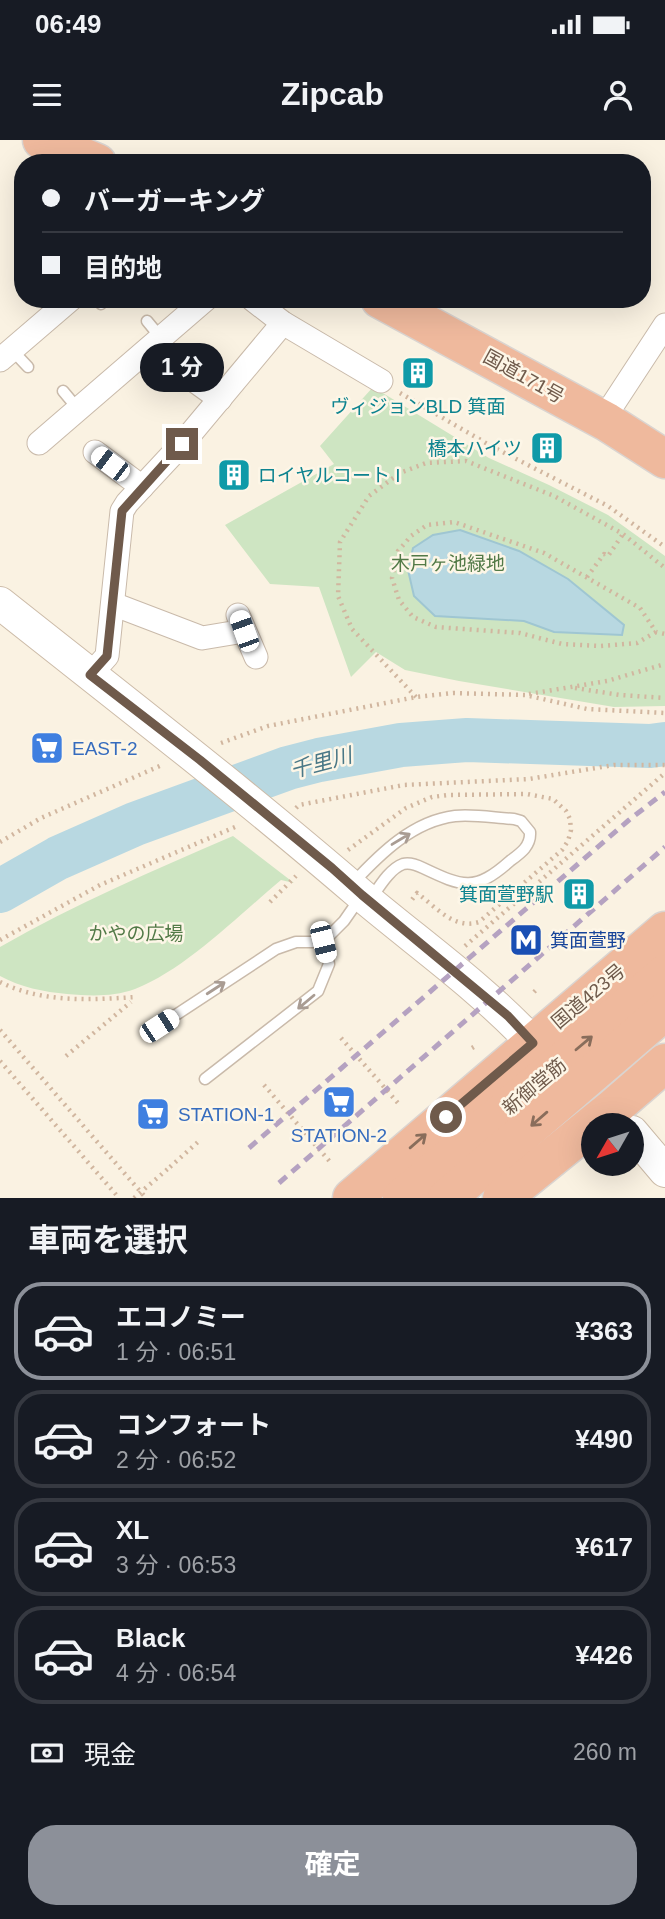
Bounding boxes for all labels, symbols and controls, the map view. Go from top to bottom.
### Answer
text: 06:49 [35,9,102,39]
icon: menu [28,76,66,114]
text: Zipcab [281,76,384,112]
icon: person [599,76,637,114]
text: バーガーキング [84,186,265,216]
text: 目的地 [84,253,162,283]
callout: 1 分 [140,342,224,392]
street label: 国道171号 [480,346,568,407]
text: 1 分 [161,354,203,380]
building icon: ヴィジョンBLD 箕面 [399,354,437,392]
place label: ヴィジョンBLD 箕面 [330,396,506,417]
route end [166,428,198,460]
building icon: 橋本ハイツ [528,429,566,467]
place label: 橋本ハイツ [427,438,522,459]
car [87,443,134,485]
building icon: ロイヤルコート I [215,456,253,494]
place label: ロイヤルコート I [258,465,401,486]
park label: 木戸ヶ池緑地 [391,553,505,574]
car [227,608,262,654]
supermarket icon: EAST-2 [28,729,66,767]
place label: EAST-2 [72,738,137,759]
water label: 千里川 [287,743,356,782]
one-way arrow [390,832,410,846]
building icon: 箕面萱野駅 [560,875,598,913]
place label: 箕面萱野駅 [459,884,554,905]
car [308,919,339,965]
metro station icon: 箕面萱野 [507,921,545,959]
park label: かやの広場 [88,923,184,944]
place label: 箕面萱野 [550,930,626,951]
street label: 国道423号 [548,960,629,1033]
one-way arrow [206,981,225,996]
one-way arrow [297,994,315,1009]
car [136,1006,183,1046]
one-way arrow [575,1035,593,1050]
street label: 新御堂筋 [498,1054,570,1119]
supermarket icon: STATION-2 [320,1083,358,1121]
supermarket icon: STATION-1 [134,1095,172,1133]
route start [430,1101,462,1133]
place label: STATION-1 [178,1104,274,1125]
one-way arrow [530,1111,548,1127]
north arrow [581,1113,644,1176]
map controls [581,1113,644,1176]
place label: STATION-2 [291,1125,387,1146]
one-way arrow [408,1133,426,1149]
text: 車両を選択 [28,1222,188,1258]
icon: car [32,1300,95,1363]
text: エコノミー [116,1302,246,1332]
text: ¥363 [575,1316,633,1346]
text: 1 分 · 06:51 [116,1339,236,1365]
icon: car [32,1408,95,1471]
text: コンフォート [116,1410,271,1440]
text: ¥490 [575,1424,633,1454]
text: 2 分 · 06:52 [116,1447,236,1473]
text: XL [116,1515,149,1545]
icon: car [32,1516,95,1579]
text: ¥617 [575,1532,633,1562]
text: 3 分 · 06:53 [116,1552,236,1578]
text: Black [116,1623,185,1653]
icon: car [32,1624,95,1687]
text: ¥426 [575,1640,633,1670]
text: 4 分 · 06:54 [116,1660,236,1686]
icon: cash [28,1734,66,1772]
text: 260 m [573,1739,637,1765]
text: 現金 [84,1740,136,1770]
button: 確定 [28,1825,637,1905]

